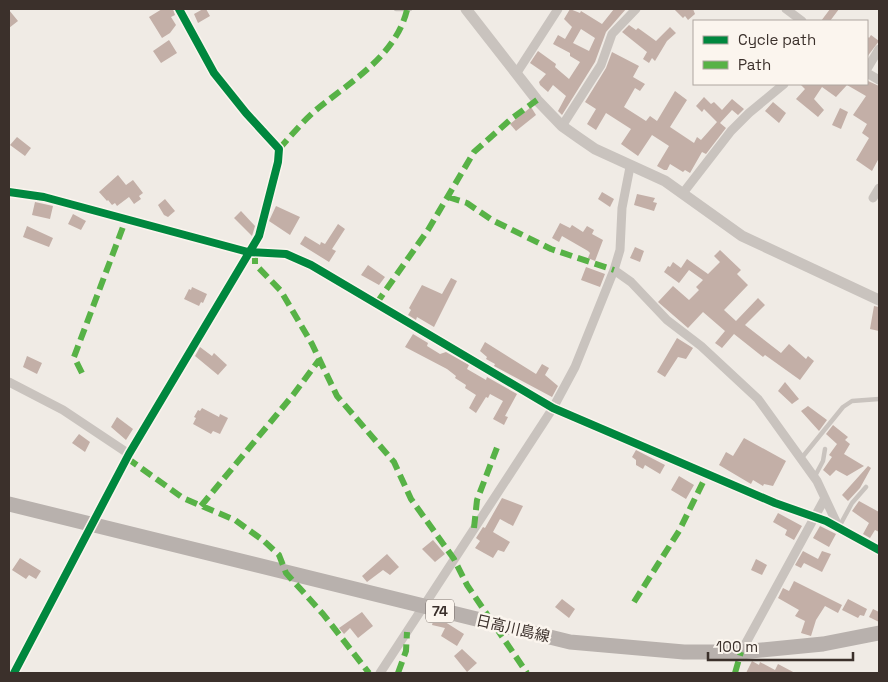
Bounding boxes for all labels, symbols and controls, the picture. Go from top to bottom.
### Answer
legend [693,20,868,85]
text: Cycle path [738,30,816,49]
text: Path [738,55,771,74]
road number: 74 [426,600,454,622]
street label: 日高川島線 [474,610,552,646]
scale bar [708,630,853,662]
text: 100 m [716,637,758,656]

